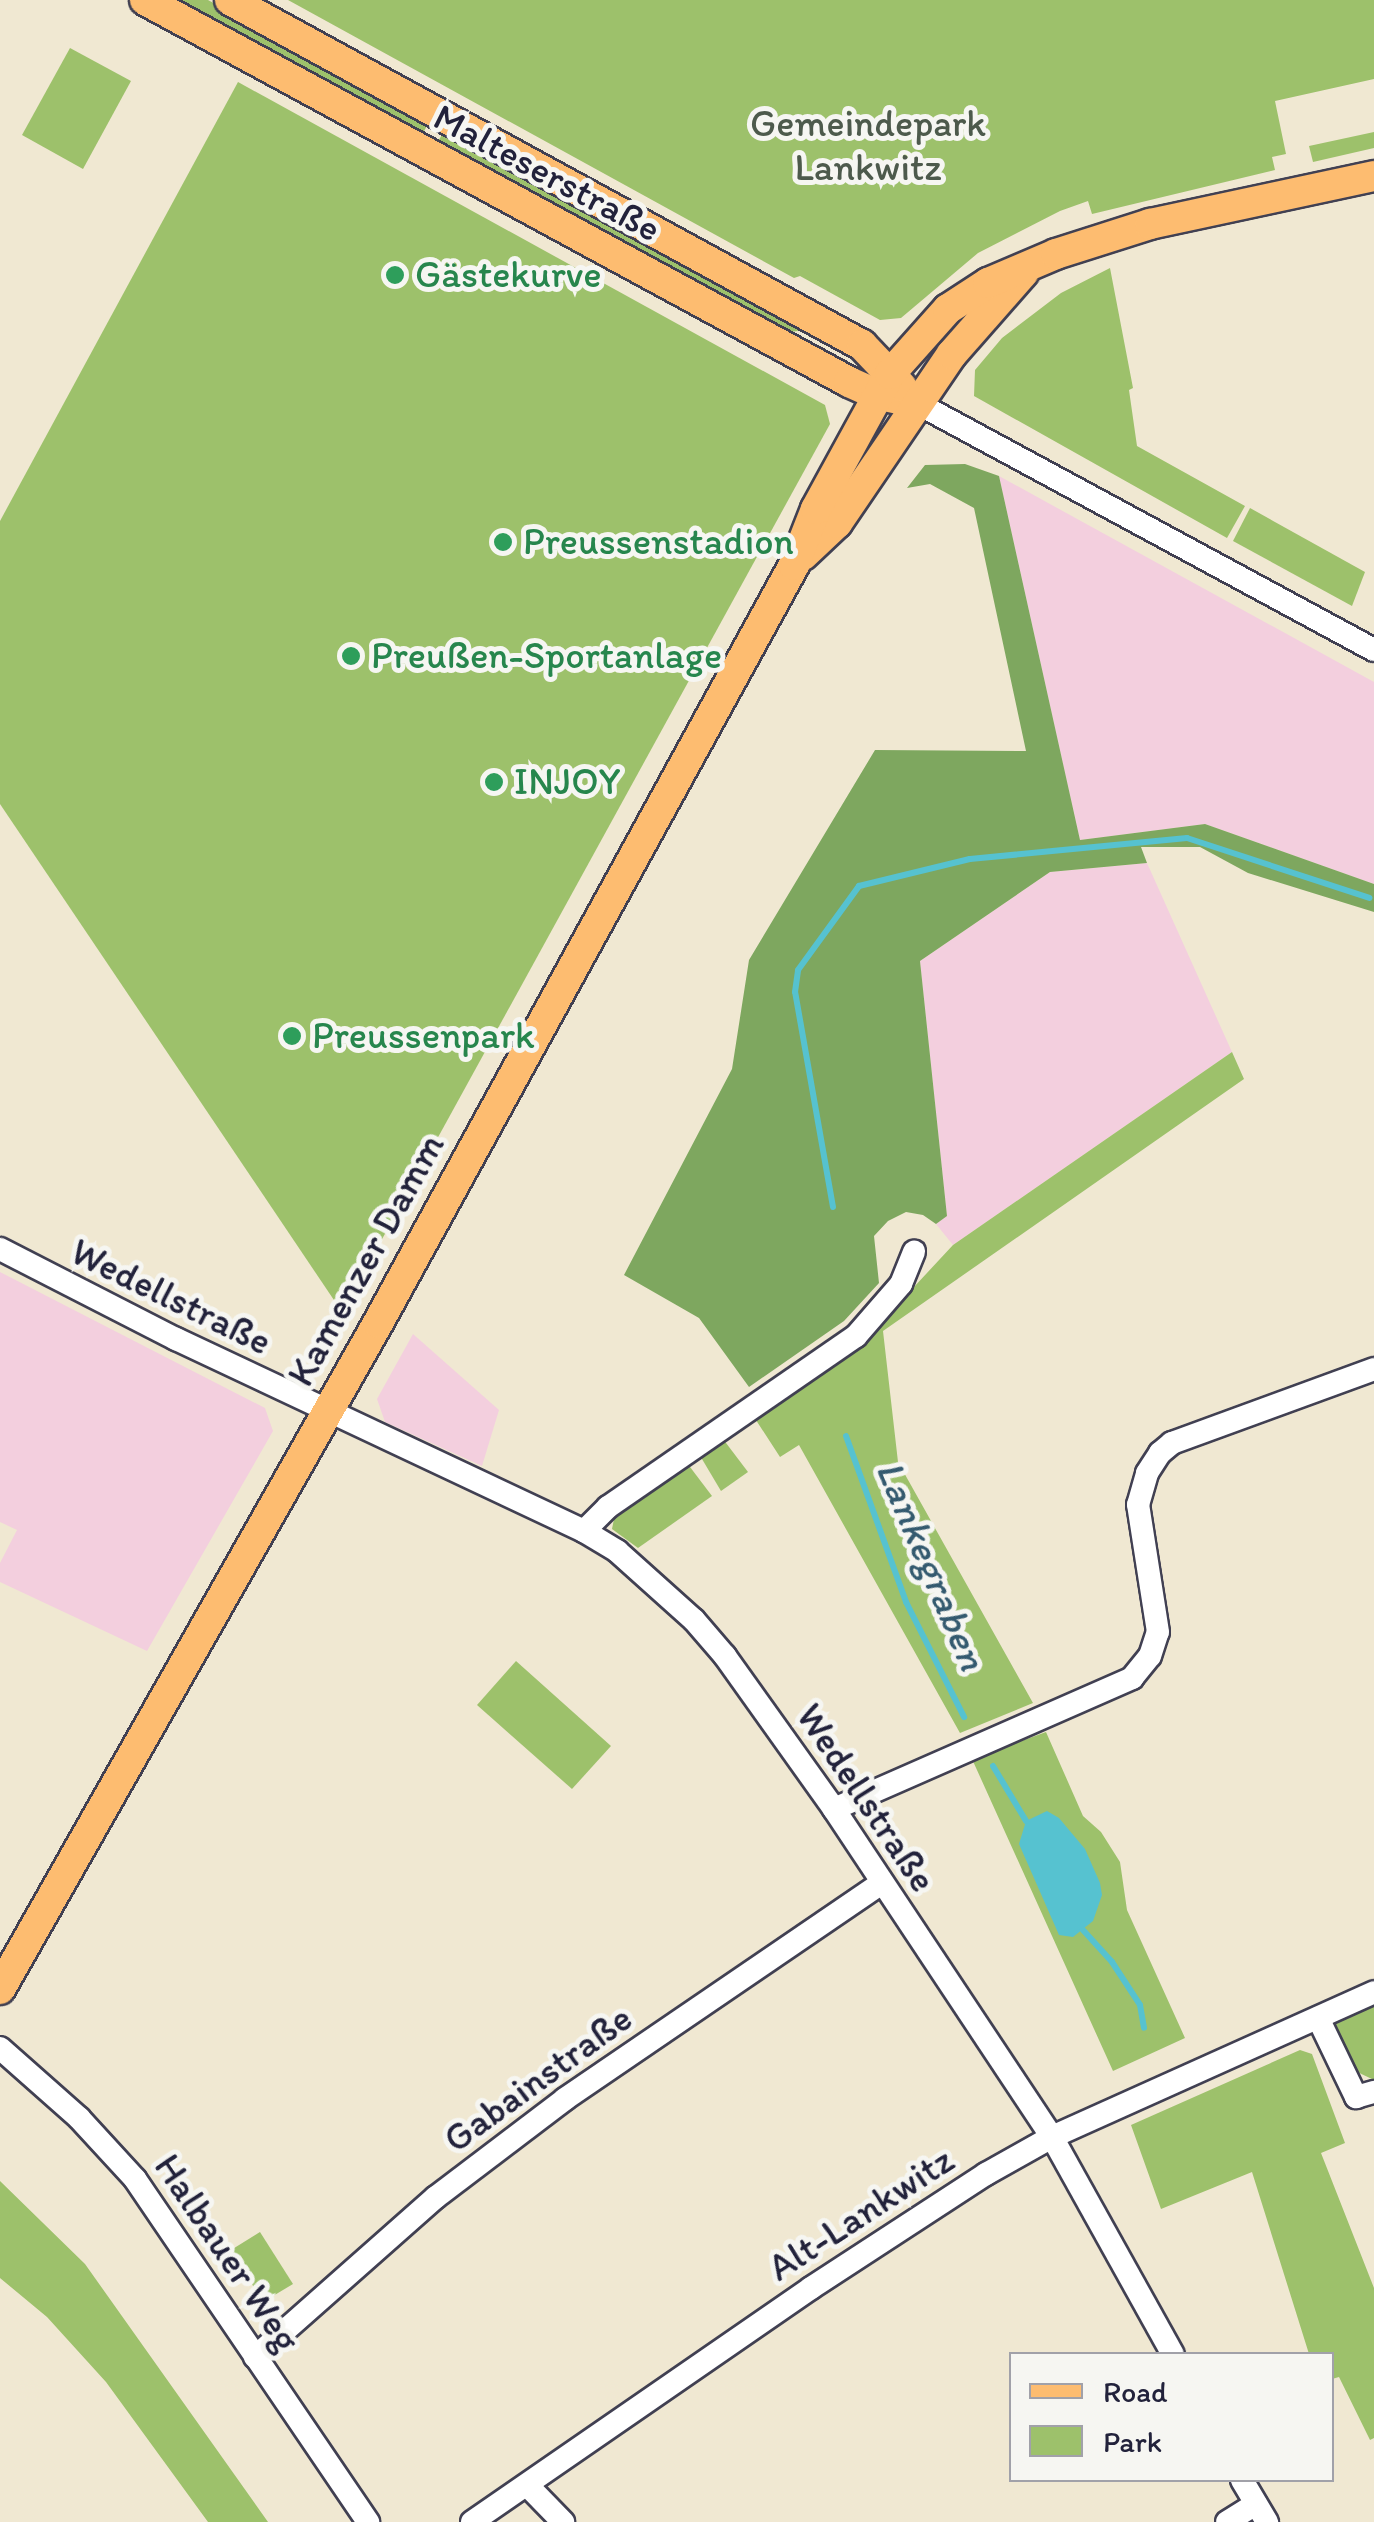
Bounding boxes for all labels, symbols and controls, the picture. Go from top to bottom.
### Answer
street label: Malteserstraße [426,94,668,252]
park label: Gemeindepark Lankwitz [750,101,986,190]
place label: Gästekurve [415,252,602,298]
marker: Gästekurve [384,264,406,286]
place label: Preussenstadion [523,519,794,565]
marker: Preussenstadion [492,531,514,553]
place label: Preußen-Sportanlage [371,633,722,679]
marker: Preußen-Sportanlage [340,645,362,667]
place label: INJOY [514,759,620,805]
marker: INJOY [483,771,505,793]
place label: Preussenpark [312,1013,535,1059]
marker: Preussenpark [281,1025,303,1047]
street label: Kamenzer Damm [278,1126,454,1394]
street label: Wedellstraße [63,1229,279,1365]
water label: Lankegraben [866,1453,998,1677]
street label: Wedellstraße [786,1695,946,1901]
street label: Gabainstraße [435,1996,641,2162]
street label: Alt-Lankwitz [760,2137,962,2291]
street label: Halbauer Weg [145,2146,309,2360]
legend [1009,2352,1334,2482]
text: Road [1103,2373,1168,2410]
text: Park [1103,2423,1162,2460]

